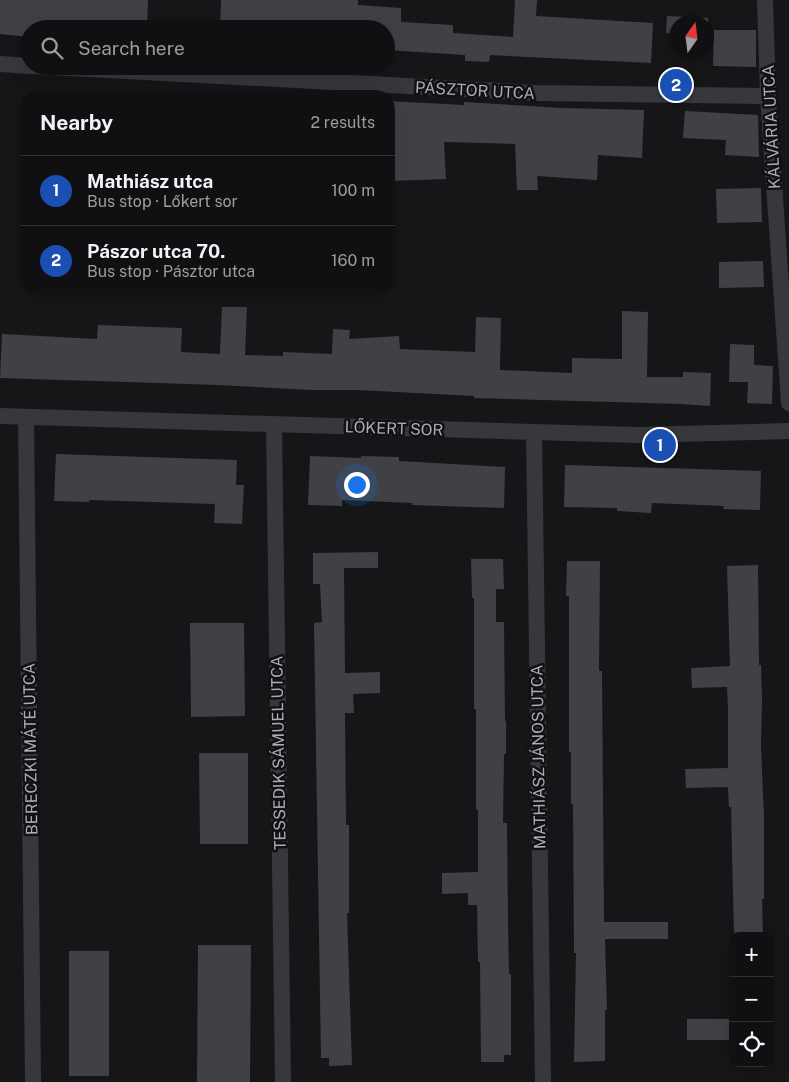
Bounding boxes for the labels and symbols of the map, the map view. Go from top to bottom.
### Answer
north arrow [669,15,714,60]
street label: KÁLVÁRIA UTCA [758,64,784,190]
pin: 2 [660,66,692,104]
street label: PÁSZTOR UTCA [415,77,535,103]
street label: LŐKERT SOR [344,416,444,440]
pin: 1 [644,426,676,464]
your location [344,472,370,498]
street label: TESSEDIK SÁMUEL UTCA [266,656,290,850]
street label: BERECZKI MÁTÉ UTCA [18,663,42,835]
street label: MATHIÁSZ JÁNOS UTCA [526,665,550,849]

